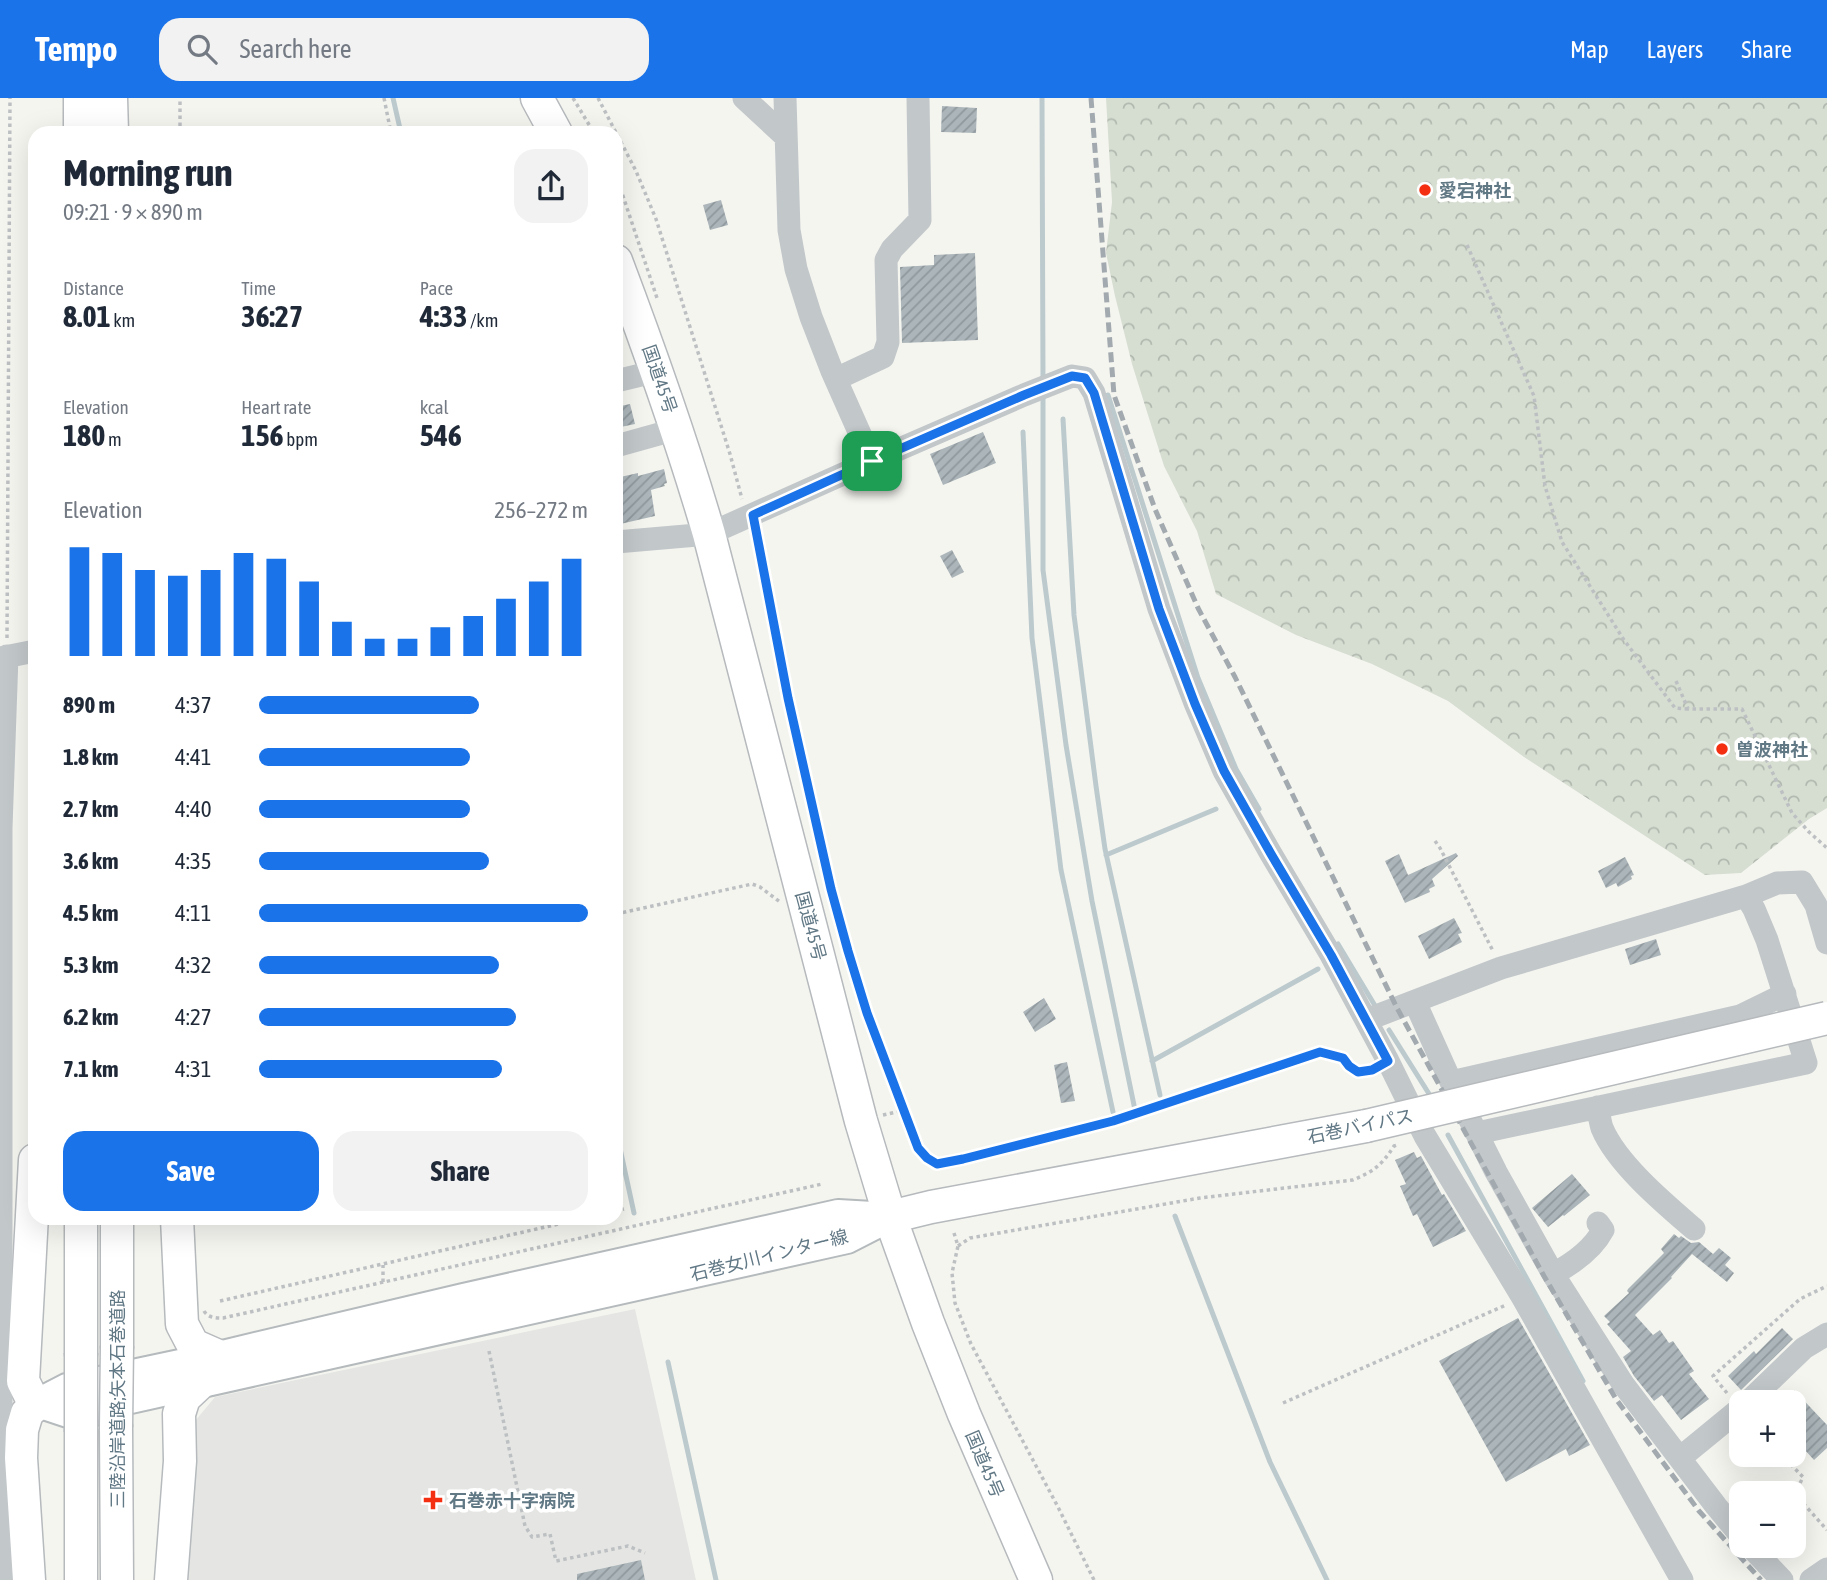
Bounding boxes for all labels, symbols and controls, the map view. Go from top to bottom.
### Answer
search box [159,18,649,81]
text: Tempo [35,30,117,68]
icon: search [183,30,221,68]
text: Search here [239,34,352,64]
text: Map [1570,36,1609,63]
text: Layers [1647,36,1703,63]
text: Share [1741,36,1792,63]
button: share [514,149,588,223]
text: Morning run [63,151,233,194]
place label: 愛宕神社 [1439,180,1511,201]
marker: 愛宕神社 [1417,182,1433,198]
text: 09:21 · 9 × 890 m [63,199,203,225]
text: Distance [63,277,124,299]
text: Time [241,277,276,299]
text: Pace [420,277,453,299]
text: 8.01 [63,299,111,333]
text: 36:27 [241,299,303,333]
text: 4:33 [420,299,467,333]
text: km [111,309,135,331]
text: /km [467,309,498,331]
street label: 国道45号 [639,342,681,416]
text: Elevation [63,396,129,418]
text: Heart rate [241,396,311,418]
text: kcal [420,396,449,418]
text: 180 [63,418,105,452]
text: 156 [241,418,284,452]
text: 546 [420,418,462,452]
text: m [105,428,122,450]
text: bpm [284,428,318,450]
pin [842,431,902,491]
icon: arrive [853,442,891,480]
text: Elevation [63,497,143,523]
text: 256–272 m [494,497,588,523]
text: 890 m [63,692,115,718]
text: 4:37 [175,692,212,718]
place label: 曽波神社 [1736,739,1808,760]
marker: 曽波神社 [1714,741,1730,757]
text: 1.8 km [63,744,119,770]
text: 4:41 [175,744,212,770]
text: 2.7 km [63,796,119,822]
text: 4:40 [175,796,212,822]
text: 3.6 km [63,848,119,874]
text: 4:35 [175,848,212,874]
street label: 国道45号 [792,889,830,963]
text: 4.5 km [63,900,119,926]
text: 4:11 [175,900,212,926]
text: 5.3 km [63,952,119,978]
text: 4:32 [175,952,212,978]
text: 6.2 km [63,1004,119,1030]
text: 4:27 [175,1004,212,1030]
text: 7.1 km [63,1056,119,1082]
text: 4:31 [175,1056,212,1082]
street label: 石巻バイパス [1305,1105,1415,1147]
button: Save [63,1131,319,1211]
button: Share [333,1131,588,1211]
street label: 石巻女川インター線 [688,1225,850,1285]
street label: 三陸沿岸道路;矢本石巻道路 [107,1289,128,1509]
map controls [1729,1390,1806,1558]
button: + [1729,1390,1806,1467]
street label: 国道45号 [961,1427,1009,1501]
button: − [1729,1481,1806,1558]
marker: 石巻赤十字病院 [423,1490,443,1510]
place label: 石巻赤十字病院 [449,1490,575,1511]

